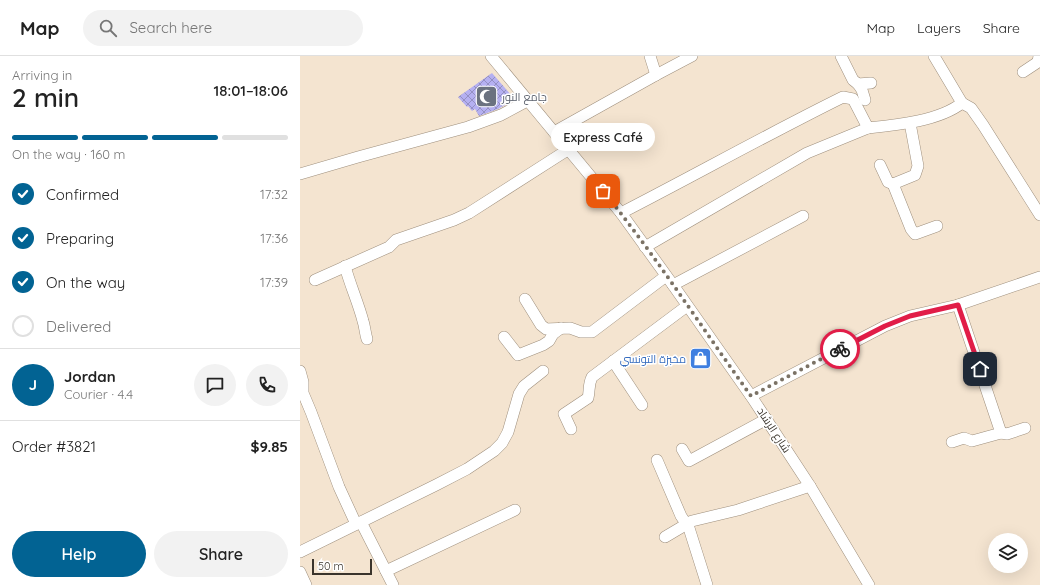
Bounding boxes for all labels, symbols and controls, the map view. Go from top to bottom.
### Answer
search box [83,10,363,46]
text: Map [20,16,59,40]
icon: search [97,17,119,39]
text: Search here [129,18,212,37]
text: Map [866,19,895,37]
text: Layers [917,19,961,37]
text: Share [983,19,1020,37]
text: Arriving in [12,67,72,83]
text: 2 min [12,81,79,114]
text: 18:01–18:06 [214,81,288,100]
mosque icon: جامع النور [474,84,500,110]
place label: جامع النور [501,90,547,105]
callout: Express Café [551,123,655,151]
text: Express Café [563,129,643,145]
text: On the way · 160 m [12,146,125,162]
pin [586,174,620,208]
icon: bag [592,180,614,202]
icon: check [12,183,34,205]
text: Confirmed [46,185,119,204]
text: 17:32 [260,186,288,202]
icon: check [12,227,34,249]
text: Preparing [46,229,114,248]
text: 17:36 [260,230,288,246]
icon: check [12,271,34,293]
text: On the way [46,273,125,292]
text: 17:39 [260,274,288,290]
text: Delivered [46,317,111,336]
courier [820,329,860,369]
icon: bike [829,338,851,360]
shop icon: مخبزة التونسي [688,346,714,372]
place label: مخبزة التونسي [620,352,686,367]
pin [963,352,997,386]
icon: home [969,358,991,380]
button: chat [194,364,236,406]
button: phone [246,364,288,406]
text: Jordan [64,367,116,386]
text: J [29,375,37,394]
text: Courier · 4.4 [64,386,133,402]
street label: شارع الرشاد [753,405,794,456]
text: Order #3821 [12,437,96,456]
text: $9.85 [251,437,288,456]
button: Help [12,531,146,577]
button: Share [154,531,288,577]
map controls [988,533,1028,573]
button: layers [988,533,1028,573]
scale bar [312,557,372,576]
text: 50 m [318,559,344,573]

